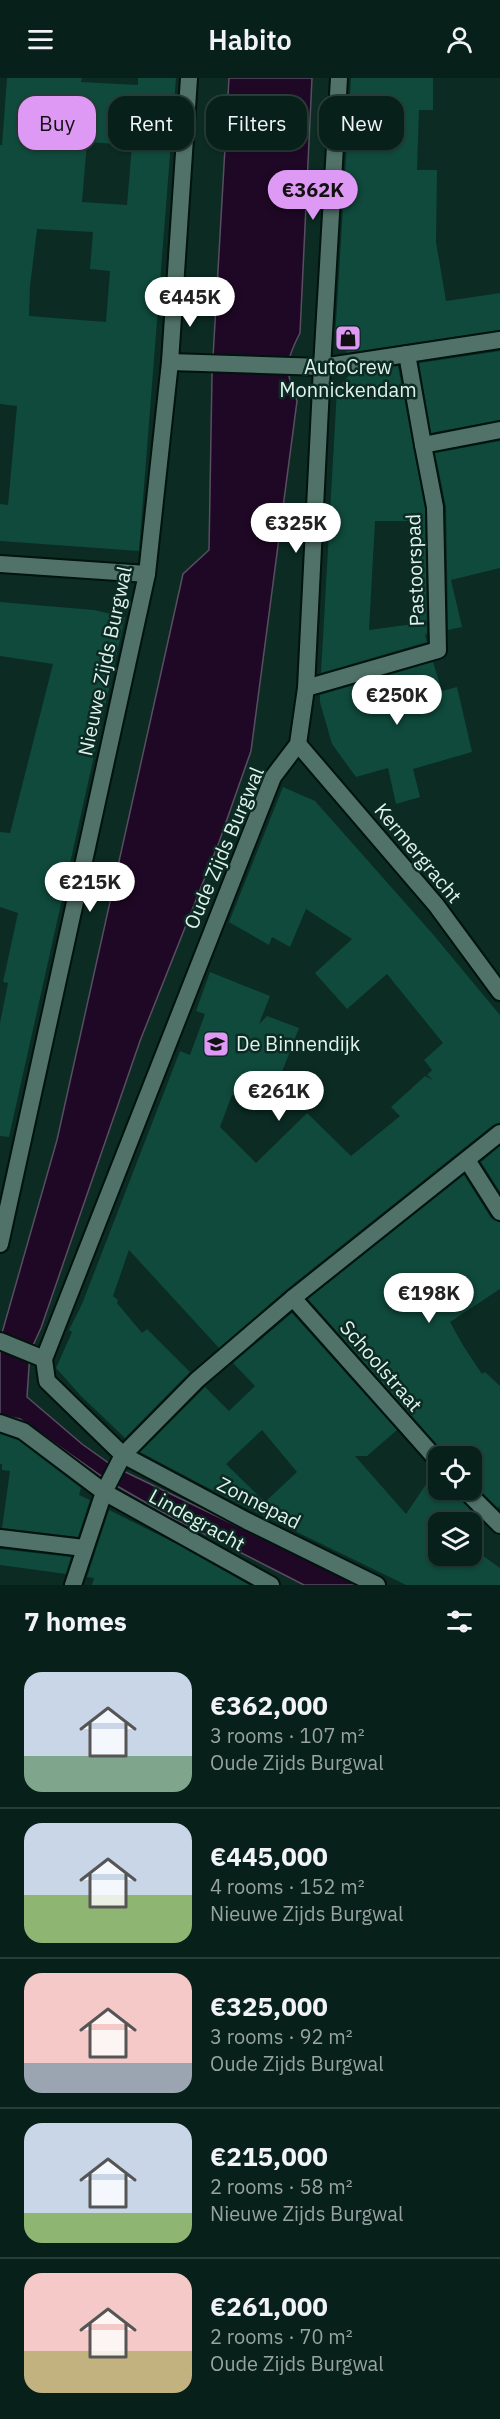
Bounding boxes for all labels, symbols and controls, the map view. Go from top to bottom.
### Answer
text: Habito [208,22,292,57]
icon: menu [24,23,57,56]
icon: person [443,23,476,56]
chip: Buy [18,96,96,150]
chip: Rent [108,96,194,150]
chip: Filters [206,96,307,150]
chip: New [319,96,404,150]
pin: €362K [271,170,355,221]
text: €362K [282,176,344,203]
pin: €445K [148,277,232,328]
text: €445K [159,283,221,310]
shop icon: AutoCrew Monnickendam [333,323,363,353]
place label: AutoCrew Monnickendam [279,353,417,403]
pin: €325K [254,503,338,554]
text: €325K [265,509,327,536]
street label: Pastoorspad [399,513,430,627]
street label: Nieuwe Zijds Burgwal [71,564,138,758]
pin: €250K [355,675,439,726]
text: €250K [366,681,428,708]
street label: Oude Zijds Burgwal [177,763,270,933]
street label: Kermergracht [369,797,468,908]
pin: €215K [48,862,132,913]
text: €215K [59,868,121,895]
school or university icon: De Binnendijk [201,1029,231,1059]
place label: De Binnendijk [236,1030,361,1057]
pin: €261K [237,1071,321,1122]
text: €261K [248,1077,310,1104]
pin: €198K [387,1273,471,1324]
text: €198K [398,1279,460,1306]
street label: Schoolstraat [334,1314,429,1417]
map controls [428,1446,482,1566]
button: locate [428,1446,482,1500]
street label: Zonnepad [213,1470,306,1535]
street label: Lindegracht [144,1482,250,1557]
button: layers [428,1512,482,1566]
text: 7 homes [24,1604,127,1638]
icon: filters [443,1605,476,1638]
text: €362,000 [210,1688,328,1722]
icon: home [72,1696,144,1768]
text: 3 rooms · 107 m² [210,1722,365,1749]
text: Oude Zijds Burgwal [210,1749,384,1776]
text: €445,000 [210,1839,328,1873]
icon: home [72,1847,144,1919]
text: 4 rooms · 152 m² [210,1873,365,1900]
text: Nieuwe Zijds Burgwal [210,1900,403,1927]
text: €325,000 [210,1989,328,2023]
icon: home [72,1997,144,2069]
text: 3 rooms · 92 m² [210,2023,353,2050]
text: Oude Zijds Burgwal [210,2050,384,2077]
text: €215,000 [210,2139,328,2173]
icon: home [72,2147,144,2219]
text: 2 rooms · 58 m² [210,2173,353,2200]
text: Nieuwe Zijds Burgwal [210,2200,403,2227]
text: €261,000 [210,2289,328,2323]
icon: home [72,2297,144,2369]
text: 2 rooms · 70 m² [210,2323,353,2350]
text: Oude Zijds Burgwal [210,2350,384,2377]

